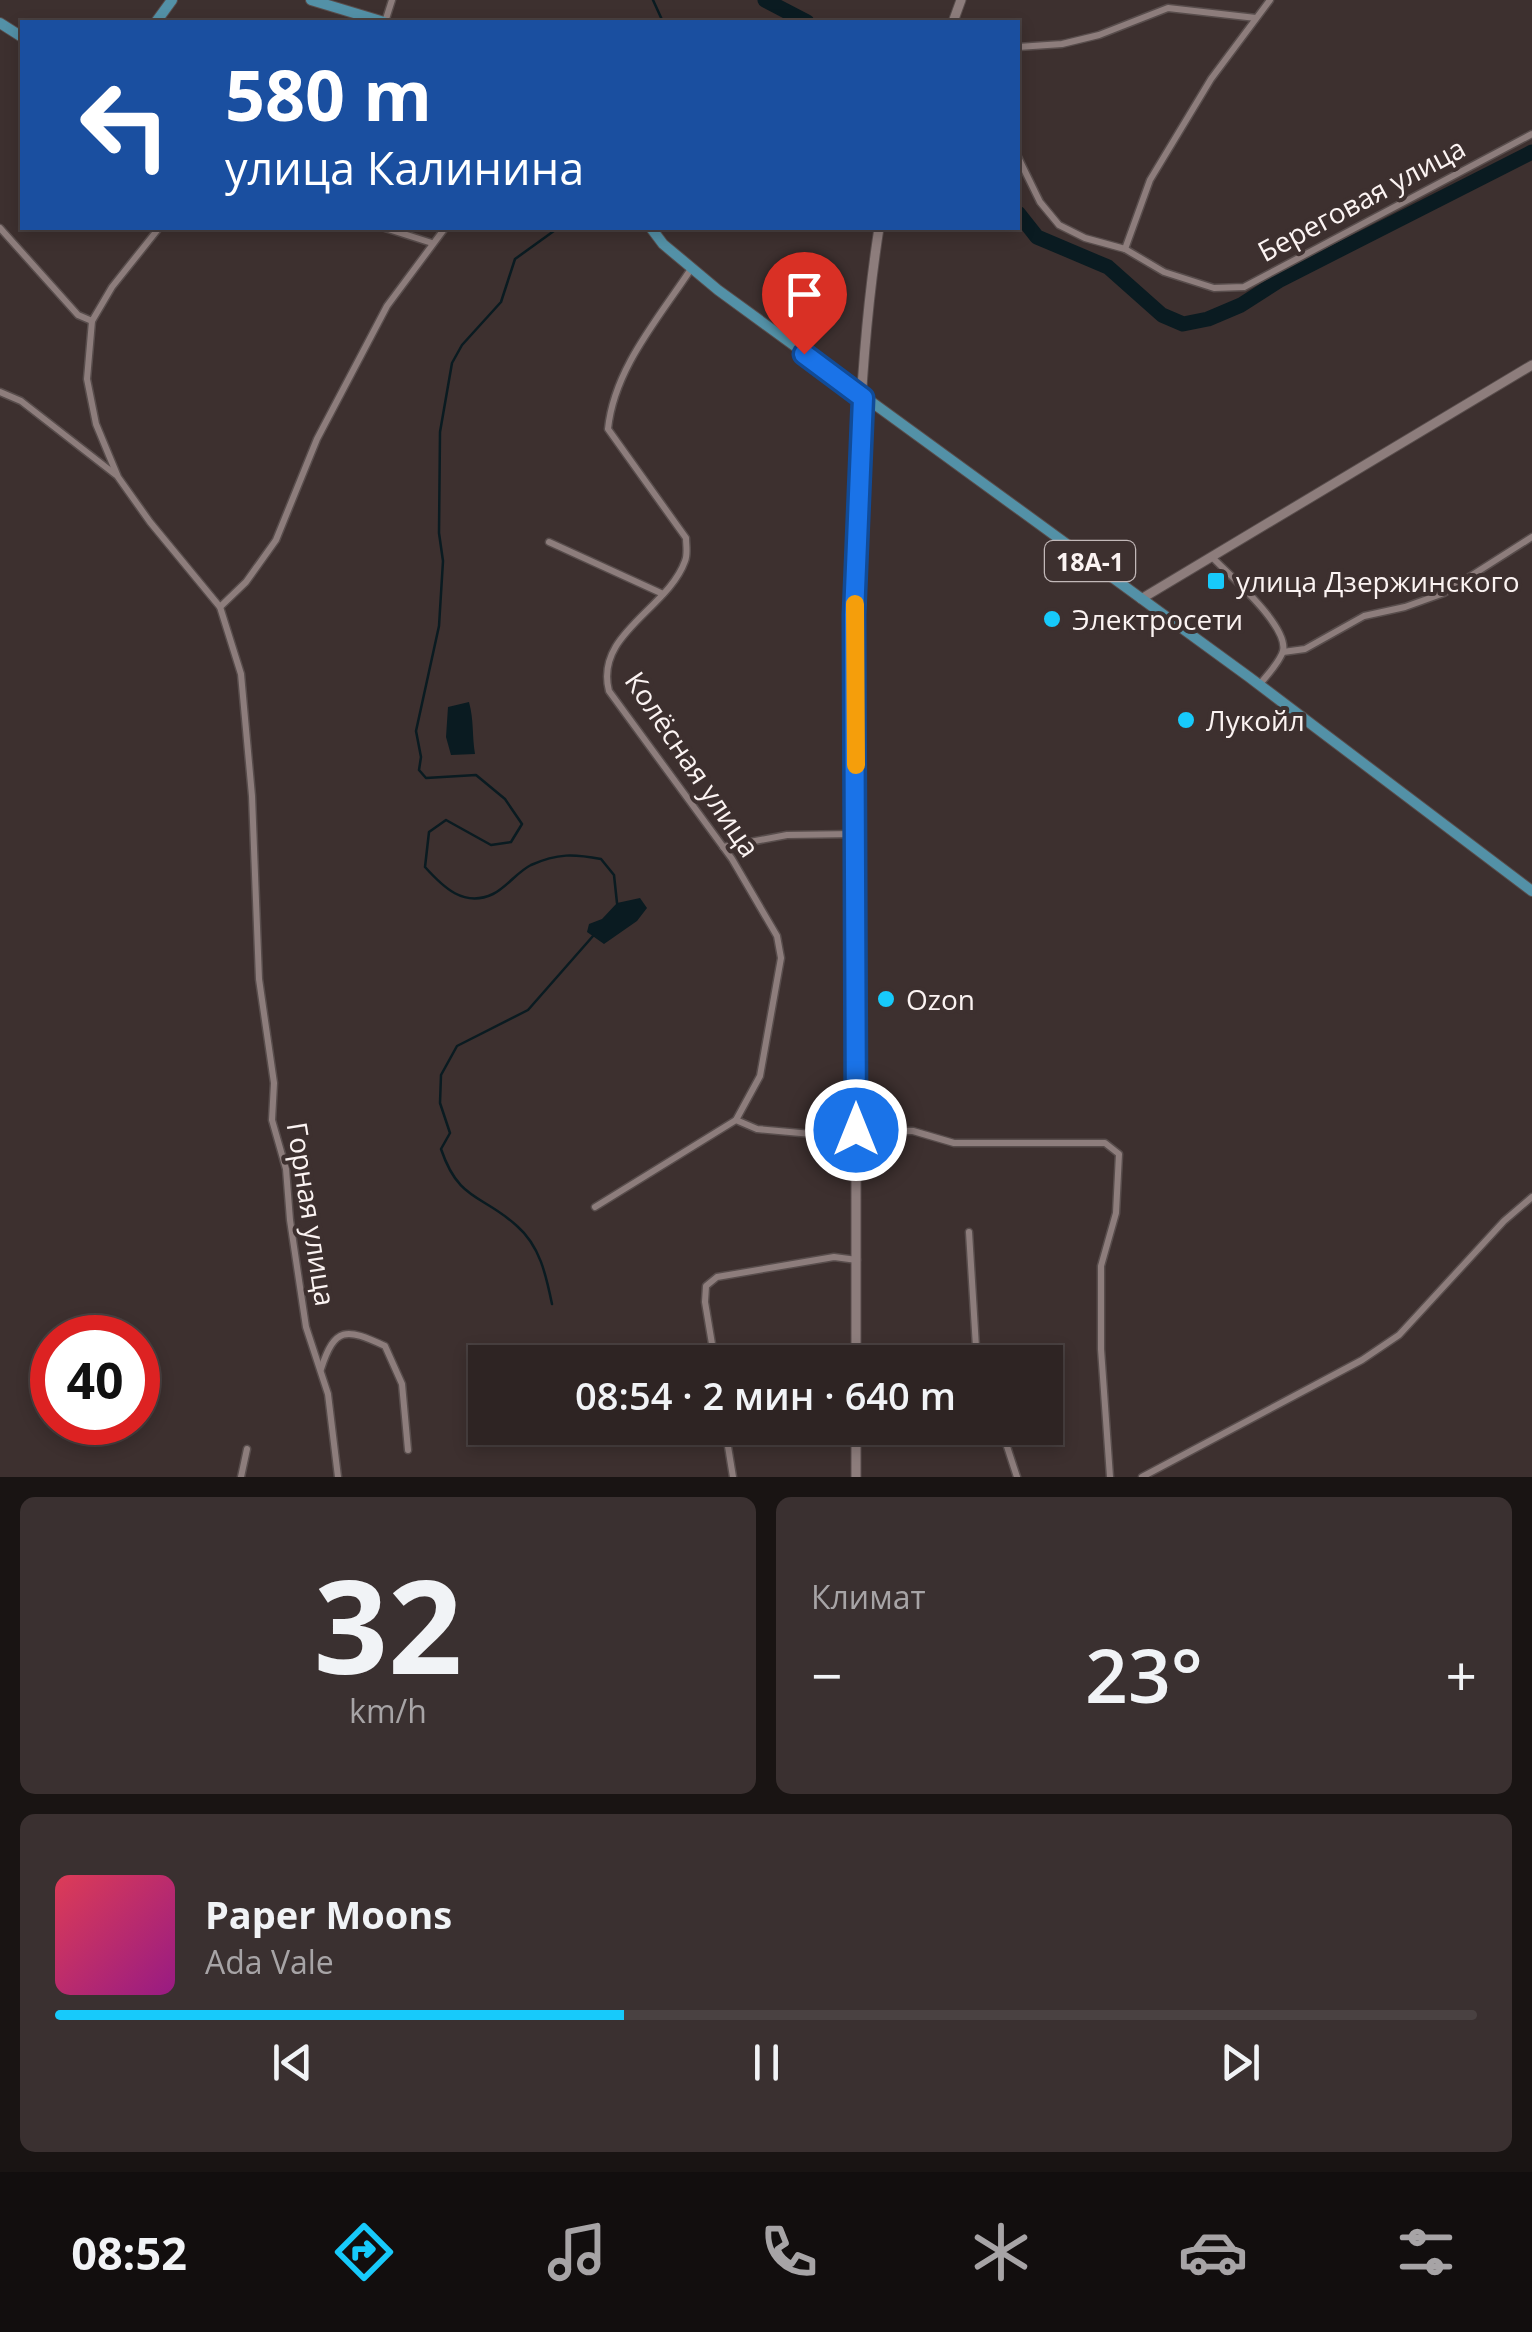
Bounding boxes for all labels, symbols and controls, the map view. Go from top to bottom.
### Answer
text: 580 m [225,46,432,142]
icon: left [60,60,190,190]
street label: Береговая улица [1251,128,1471,270]
text: улица Калинина [225,137,584,198]
pin [762,252,847,355]
icon: arrive [777,267,832,322]
road number: 18А-1 [1045,541,1135,581]
place label: улица Дзержинского [1236,562,1520,600]
marker: улица Дзержинского [1205,570,1227,592]
place label: Электросети [1072,600,1243,638]
marker: Электросети [1041,608,1063,630]
street label: Колёсная улица [617,664,769,864]
place label: Лукойл [1206,701,1305,739]
marker: Лукойл [1175,709,1197,731]
place label: Ozon [906,980,975,1018]
marker: Ozon [875,988,897,1010]
position arrow [804,1078,908,1182]
street label: Горная улица [279,1119,345,1309]
speed limit sign: 40 [30,1315,160,1445]
text: 08:54 · 2 мин · 640 m [575,1369,956,1421]
text: 32 [314,1535,462,1712]
text: Климат [811,1575,925,1618]
text: 23° [1085,1623,1203,1725]
text: − [811,1637,842,1712]
text: + [1446,1637,1477,1712]
text: km/h [349,1689,427,1732]
text: Paper Moons [205,1888,452,1940]
text: Ada Vale [205,1940,334,1983]
icon: previous [265,2035,320,2090]
icon: pause [739,2035,794,2090]
icon: next [1213,2035,1268,2090]
icon: directions [329,2217,399,2287]
icon: music [542,2217,612,2287]
icon: phone [754,2217,824,2287]
icon: climate [966,2217,1036,2287]
icon: car [1178,2217,1248,2287]
icon: filters [1391,2217,1461,2287]
text: 08:52 [71,2222,187,2283]

